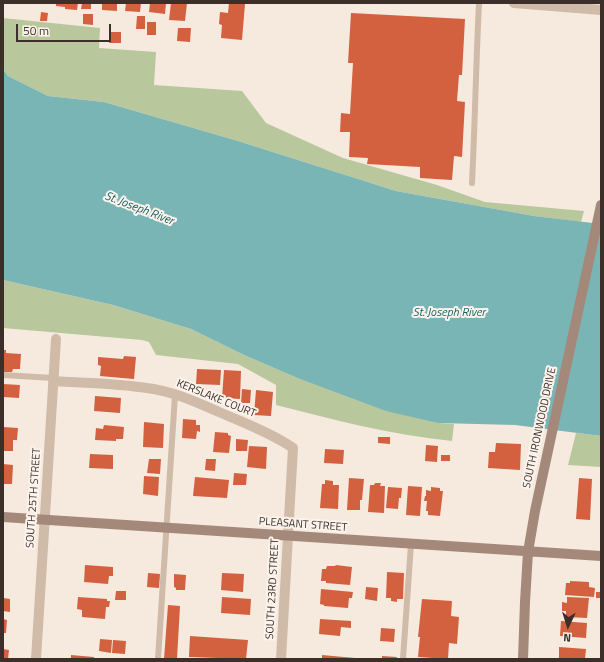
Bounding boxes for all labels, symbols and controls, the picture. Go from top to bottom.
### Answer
scale bar [18,16,113,42]
text: 50 m [23,21,49,40]
water label: St. Joseph River [103,189,175,229]
water label: St. Joseph River [413,306,485,320]
street label: SOUTH IRONWOOD DRIVE [521,366,559,490]
street label: KERSLAKE COURT [174,377,258,421]
street label: SOUTH 25TH STREET [24,447,44,549]
street label: PLEASANT STREET [258,515,348,535]
street label: SOUTH 23RD STREET [264,538,282,640]
north arrow [548,606,588,646]
text: N [563,630,572,646]

